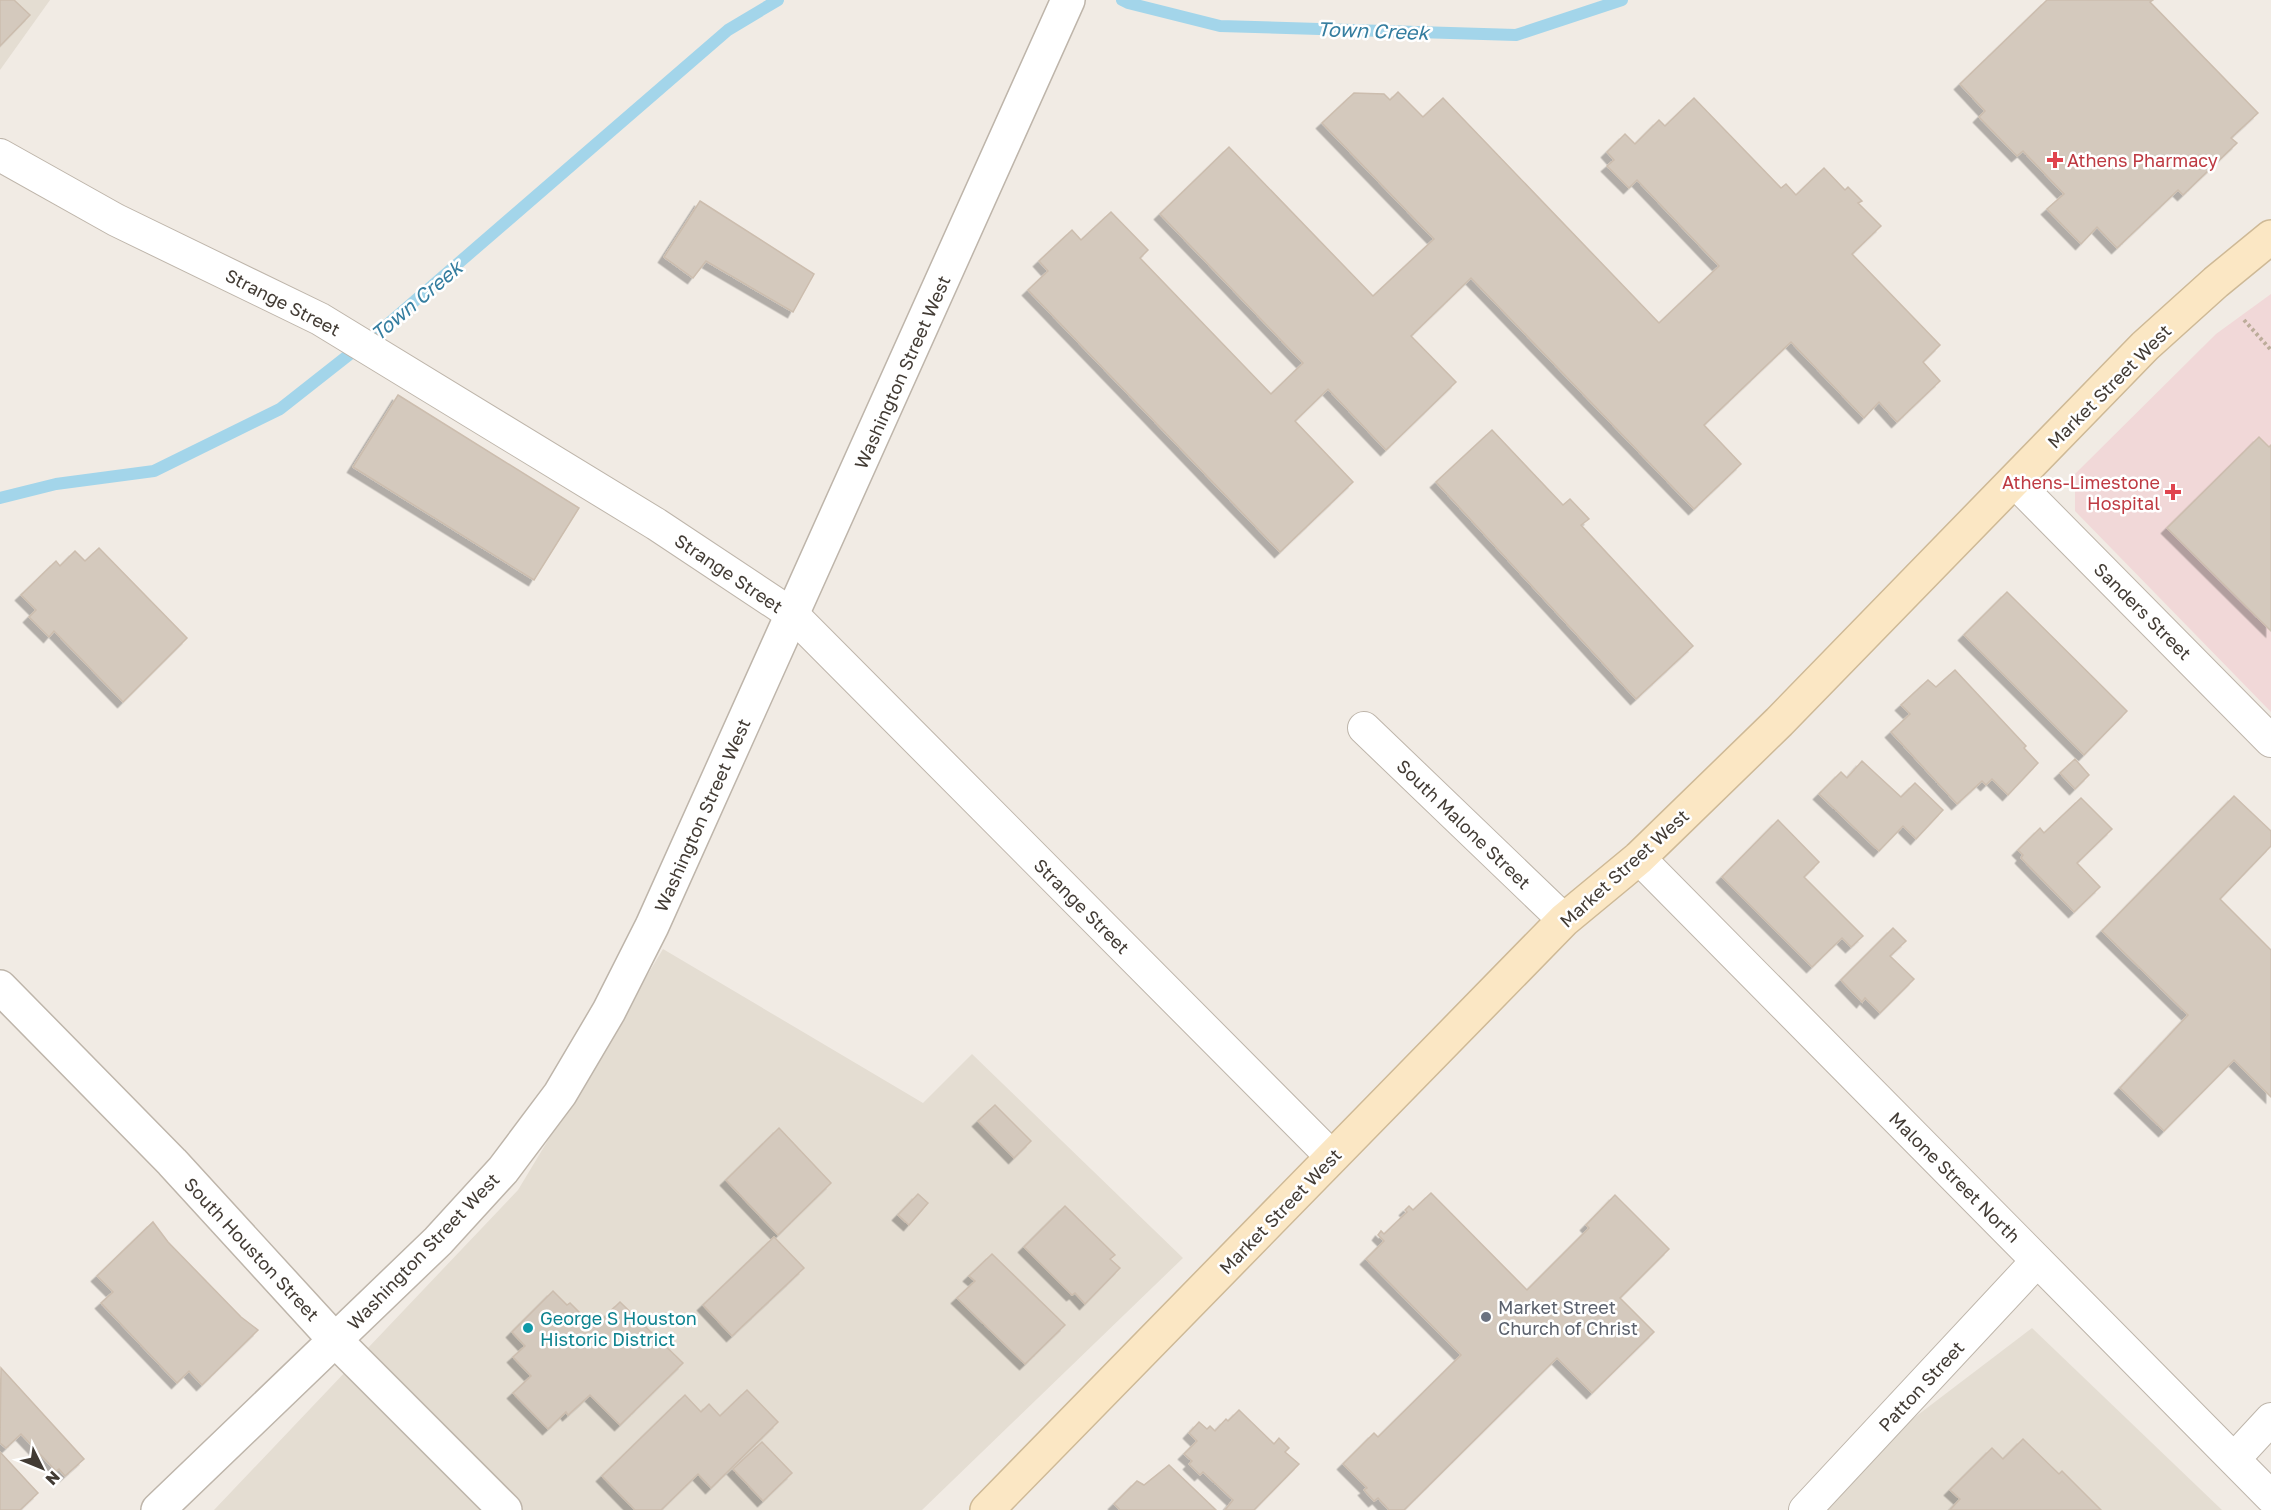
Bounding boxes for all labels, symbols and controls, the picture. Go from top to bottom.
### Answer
water label: Town Creek [1317,16,1432,44]
place label: Athens Pharmacy [2067,149,2218,171]
marker: Athens Pharmacy [2048,153,2062,167]
water label: Town Creek [366,253,469,345]
street label: Strange Street [222,264,344,340]
street label: Washington Street West [849,272,955,472]
street label: Market Street West [2042,319,2176,453]
place label: Athens-Limestone Hospital [2002,471,2160,514]
marker: Athens-Limestone Hospital [2164,483,2182,501]
street label: Strange Street [671,529,787,617]
street label: Sanders Street [2090,558,2196,664]
street label: Washington Street West [649,715,755,915]
street label: South Malone Street [1393,755,1535,893]
street label: Market Street West [1555,804,1693,932]
street label: Strange Street [1030,854,1134,958]
street label: Malone Street North [1885,1107,2025,1247]
street label: Market Street West [1214,1144,1346,1278]
street label: Washington Street West [342,1168,504,1334]
street label: South Houston Street [180,1173,324,1325]
place label: Market Street Church of Christ [1498,1296,1638,1339]
place label: George S Houston Historic District [540,1307,697,1350]
marker: Market Street Church of Christ [1479,1310,1493,1324]
marker: George S Houston Historic District [521,1321,535,1335]
street label: Patton Street [1874,1336,1968,1436]
north arrow [12,1438,72,1498]
text: N [42,1467,64,1490]

